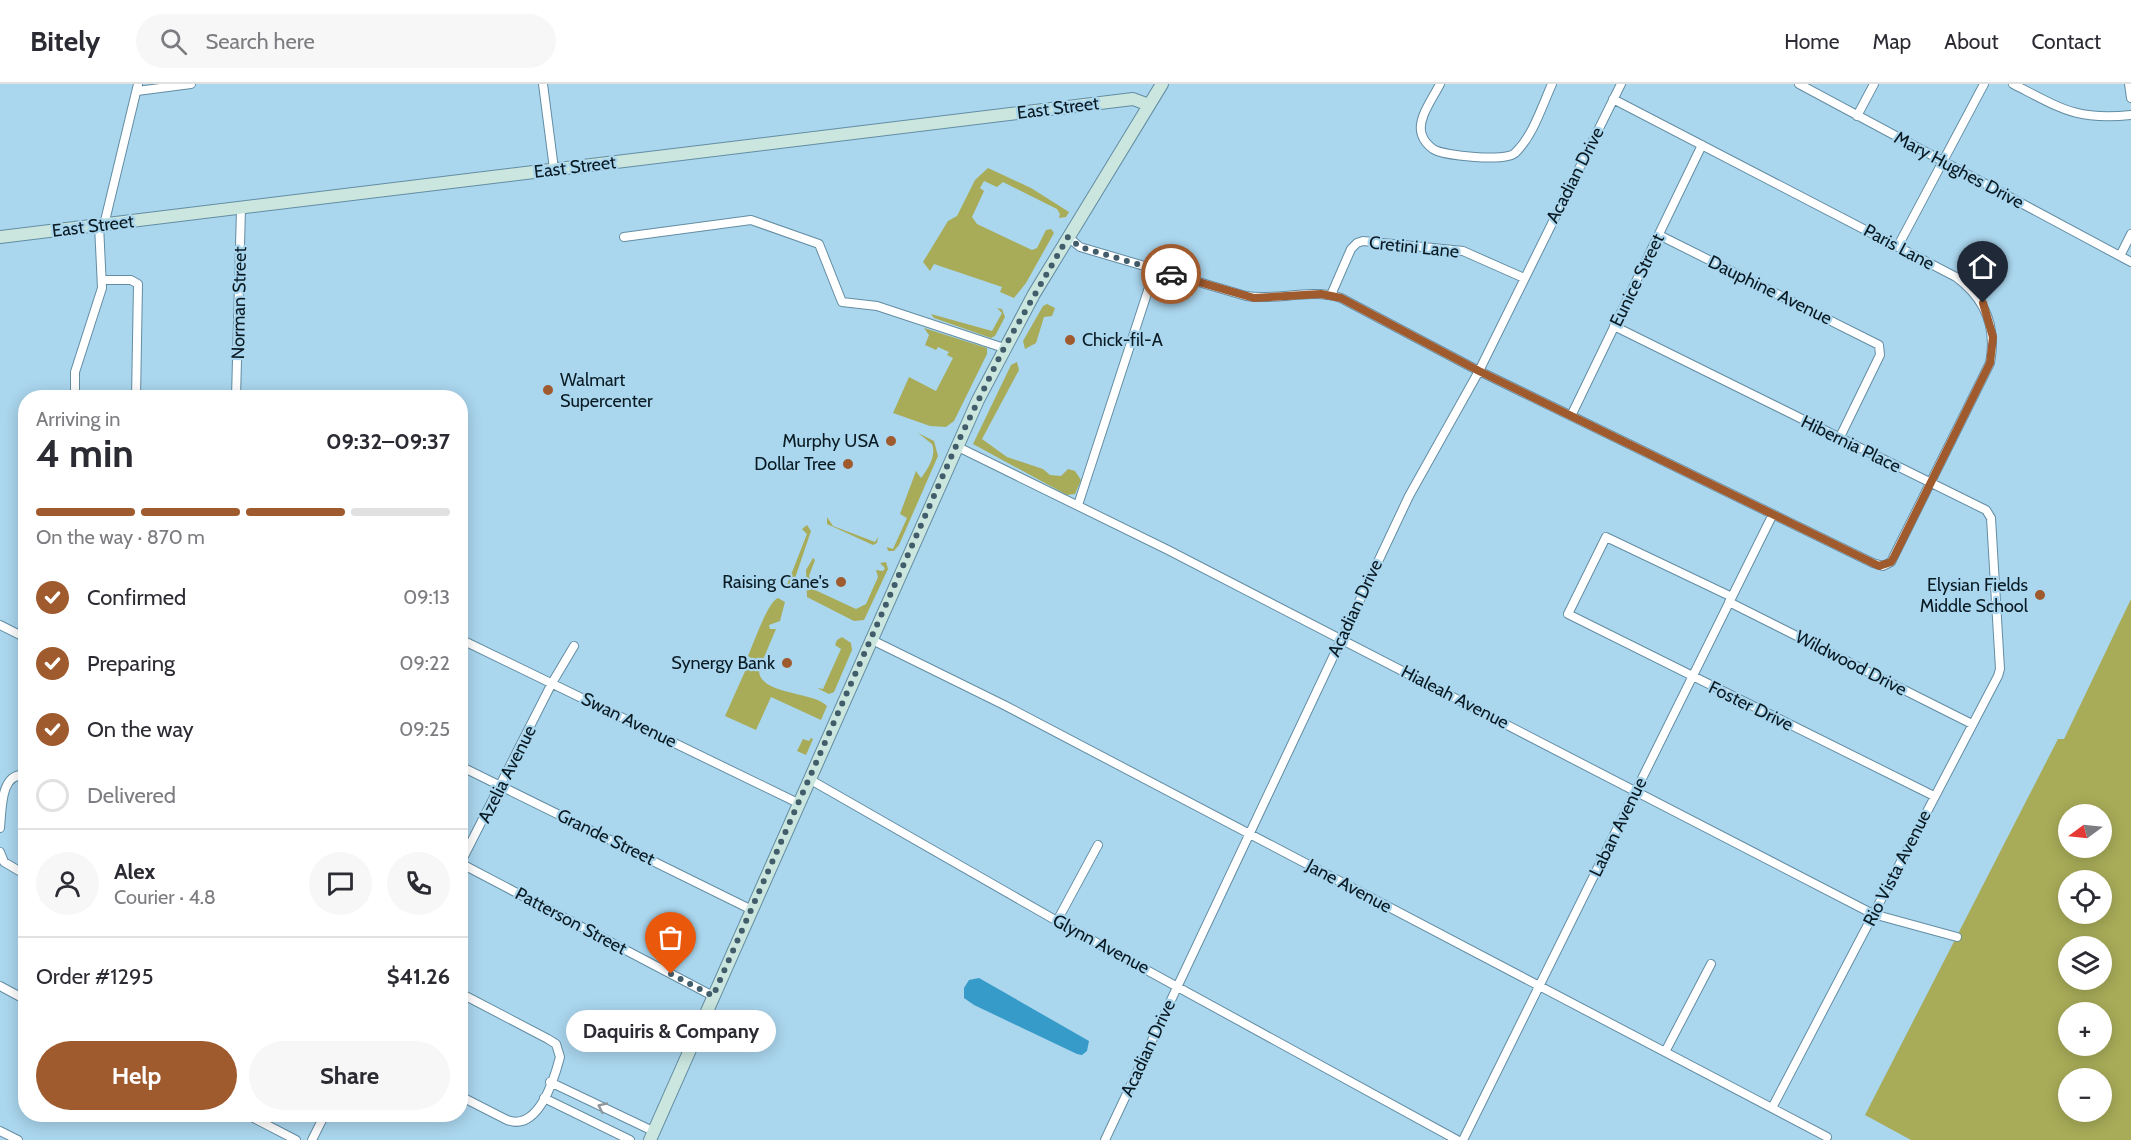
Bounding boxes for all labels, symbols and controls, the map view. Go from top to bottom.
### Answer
search box [136,14,556,68]
text: Bitely [30,24,100,58]
icon: search [157,25,190,58]
text: Search here [205,28,315,55]
text: Home [1784,29,1840,54]
text: Map [1873,29,1911,54]
text: About [1944,29,1998,54]
text: Contact [2031,29,2101,54]
street label: East Street [1016,92,1100,124]
street label: Acadian Drive [1541,123,1609,227]
street label: Mary Hughes Drive [1890,127,2028,213]
street label: East Street [533,151,617,183]
street label: East Street [51,210,135,242]
street label: Paris Lane [1860,219,1938,275]
street label: Eunice Street [1605,230,1669,330]
street label: Cretini Lane [1368,231,1460,263]
pin [1957,241,2008,303]
courier [1141,244,1201,304]
street label: Norman Street [227,246,251,360]
icon: home [1966,250,1999,283]
street label: Dauphine Avenue [1704,251,1836,329]
icon: car [1155,258,1188,291]
place label: Chick-fil-A [1082,329,1163,351]
marker: Chick-fil-A [1063,333,1077,347]
place label: Walmart Supercenter [560,369,653,412]
marker: Walmart Supercenter [541,383,555,397]
text: Arriving in [36,407,120,431]
street label: Hibernia Place [1798,410,1904,478]
text: 09:32–09:37 [326,428,450,455]
text: 4 min [36,429,134,477]
place label: Murphy USA [782,430,879,452]
marker: Murphy USA [884,434,898,448]
place label: Dollar Tree [754,453,836,475]
marker: Dollar Tree [841,457,855,471]
text: On the way · 870 m [36,525,205,549]
street label: Acadian Drive [1323,556,1387,660]
place label: Raising Cane's [722,571,829,593]
place label: Elysian Fields Middle School [1920,574,2029,617]
marker: Raising Cane's [834,575,848,589]
icon: check [36,581,69,614]
text: Confirmed [87,584,186,611]
text: 09:13 [403,585,450,609]
marker: Elysian Fields Middle School [2033,588,2047,602]
street label: Wildwood Drive [1792,625,1910,701]
icon: check [36,647,69,680]
text: Preparing [87,650,175,677]
text: 09:22 [400,651,450,675]
place label: Synergy Bank [671,652,776,674]
marker: Synergy Bank [780,656,794,670]
street label: Hialeah Avenue [1397,660,1513,734]
street label: Foster Drive [1705,676,1797,736]
street label: Swan Avenue [578,688,680,752]
icon: check [36,713,69,746]
text: On the way [87,716,194,743]
text: 09:25 [399,717,450,741]
street label: Azelia Avenue [473,722,541,826]
street label: Laban Avenue [1585,774,1651,880]
text: Delivered [87,782,176,809]
street label: Grande Street [554,804,658,870]
north arrow [2058,804,2112,858]
map controls [2058,804,2112,1122]
street label: Rio Vista Avenue [1858,806,1936,930]
button: person [36,852,99,915]
button: chat [309,852,372,915]
button: phone [387,852,450,915]
street label: Jane Avenue [1302,854,1395,918]
text: Alex [114,858,155,885]
button: locate [2058,870,2112,924]
street label: Patterson Street [511,882,631,960]
text: Courier · 4.8 [114,885,216,909]
street label: Glynn Avenue [1049,909,1153,979]
pin [645,912,696,974]
icon: bag [654,921,687,954]
button: layers [2058,936,2112,990]
text: Order #1295 [36,963,153,990]
text: $41.26 [387,963,450,990]
street label: Acadian Drive [1116,996,1180,1100]
button: + [2058,1002,2112,1056]
callout: Daquiris & Company [566,1010,776,1052]
text: Daquiris & Company [583,1019,759,1043]
button: Help [36,1041,237,1110]
button: Share [249,1041,450,1110]
button: − [2058,1068,2112,1122]
one-way arrow [598,1102,609,1114]

